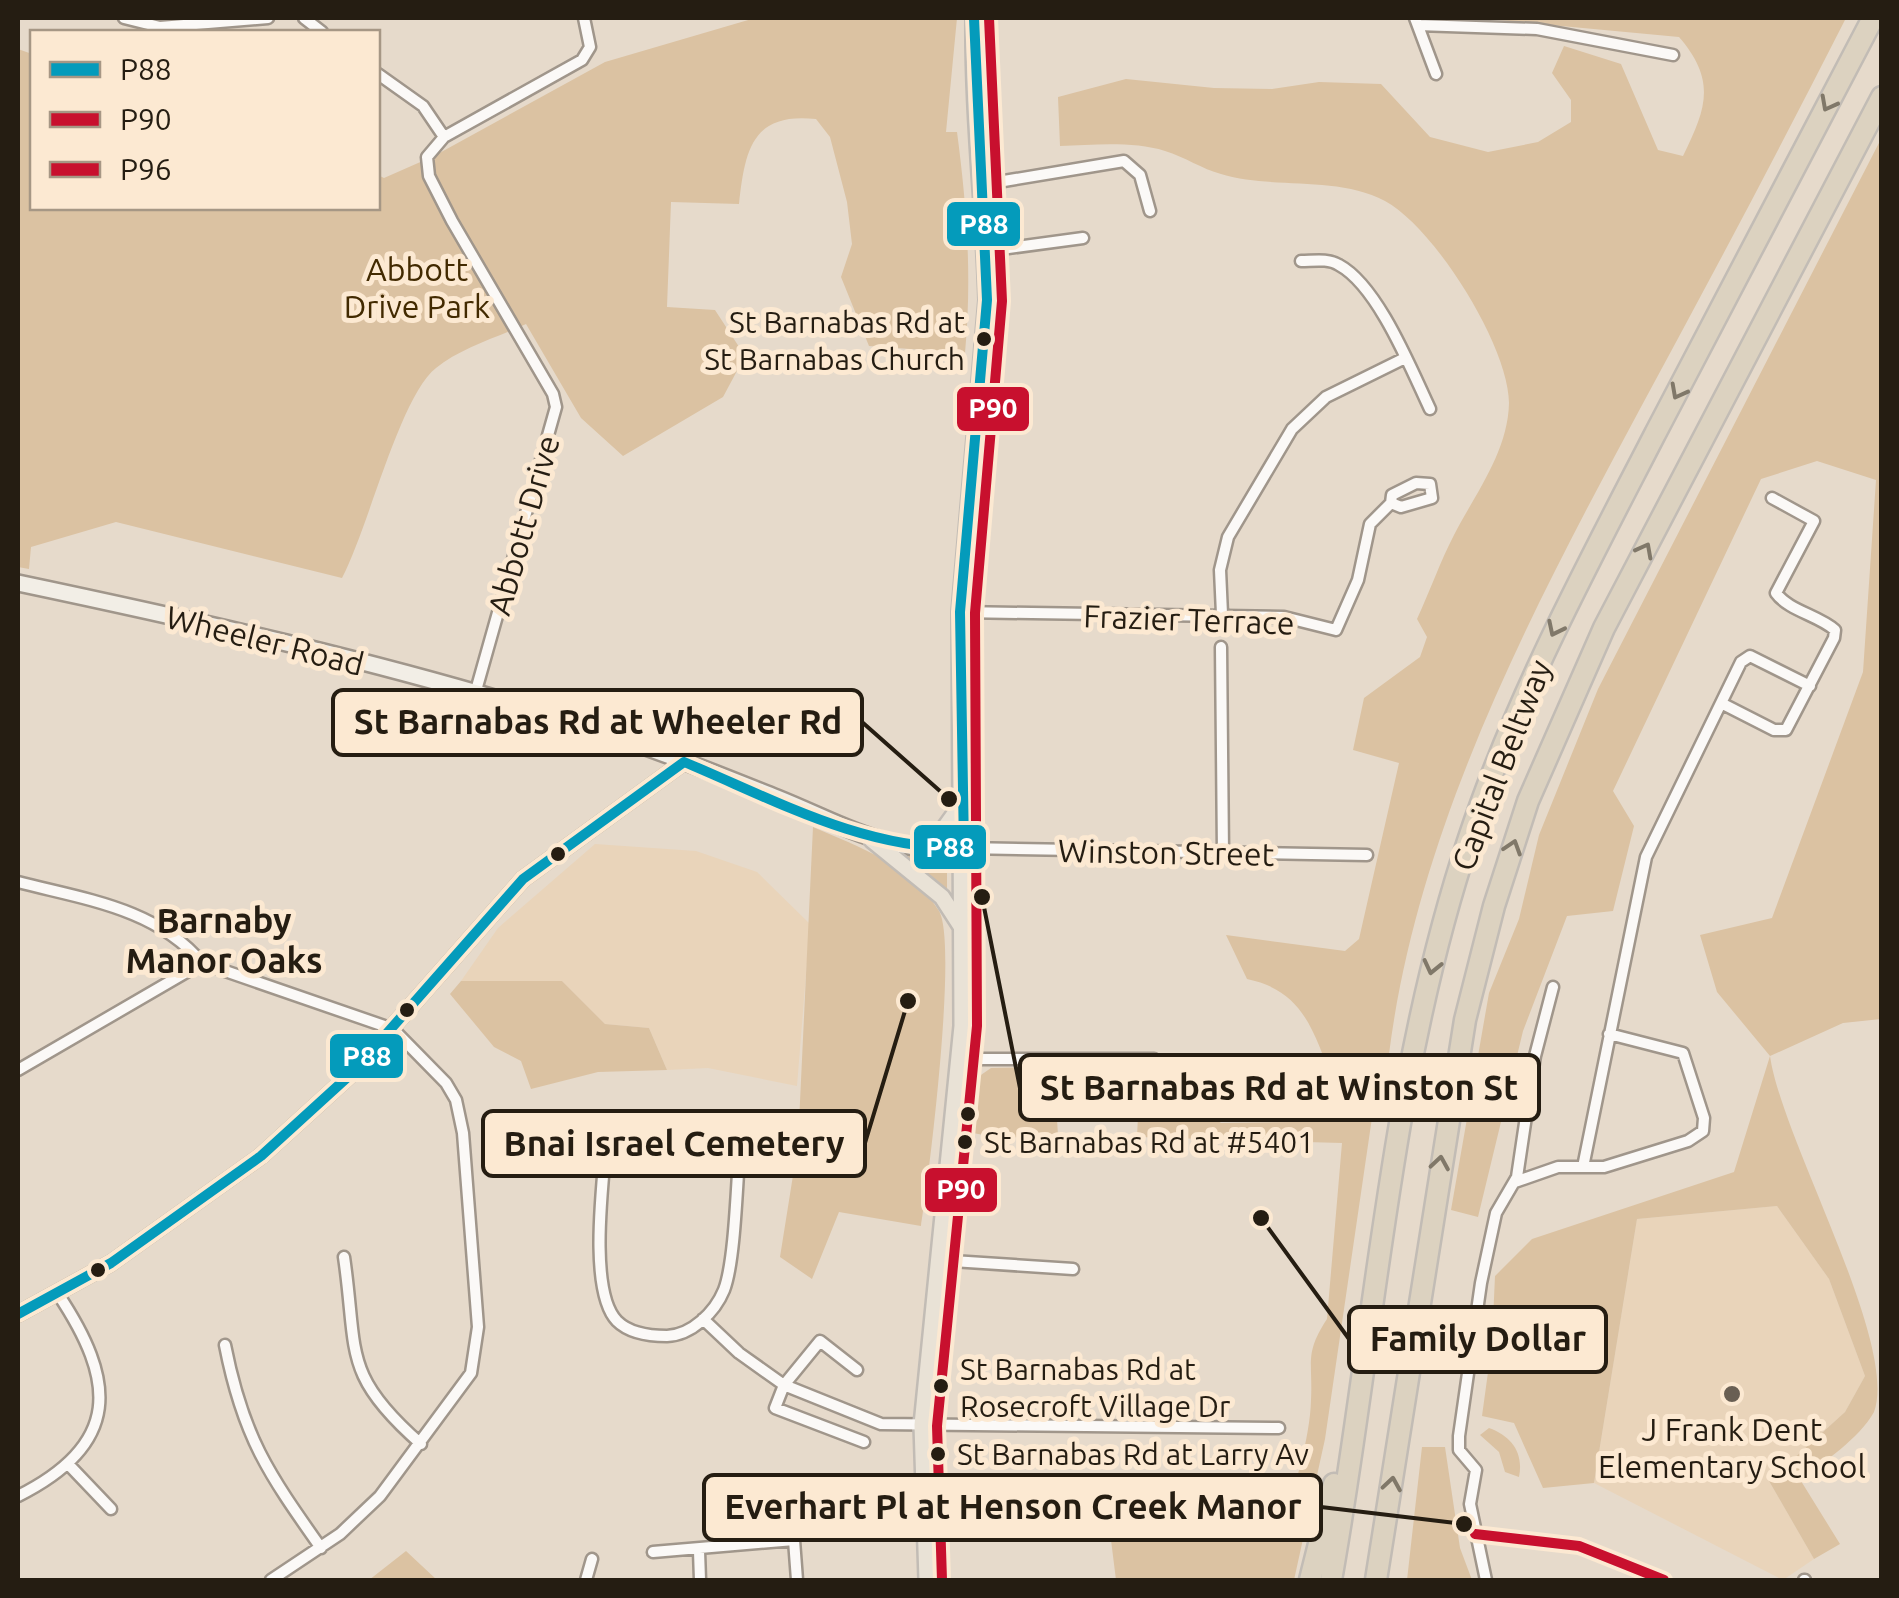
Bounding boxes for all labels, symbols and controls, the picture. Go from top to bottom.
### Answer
legend [30,30,380,210]
text: P88 [120,52,172,86]
one-way arrow [1821,93,1840,111]
text: P90 [120,102,172,136]
text: P96 [120,152,172,186]
line badge: P88 [945,200,1022,248]
text: P88 [959,208,1009,239]
park label: Abbott Drive Park [344,251,490,324]
place label: St Barnabas Rd at St Barnabas Church [704,305,965,376]
marker: St Barnabas Rd at St Barnabas Church [974,329,994,349]
one-way arrow [1670,381,1690,399]
line badge: P90 [955,385,1031,433]
text: P90 [968,392,1018,423]
street label: Abbott Drive [480,431,566,619]
one-way arrow [1633,543,1652,561]
street label: Frazier Terrace [1083,597,1295,641]
street label: Wheeler Road [162,598,368,682]
one-way arrow [1547,619,1567,637]
street label: Capital Beltway [1444,655,1558,875]
callout: St Barnabas Rd at Wheeler Rd [333,690,862,755]
text: St Barnabas Rd at Wheeler Rd [354,701,842,741]
line badge: P88 [912,823,988,871]
text: P88 [925,831,975,862]
street label: Winston Street [1058,832,1275,872]
one-way arrow [1502,839,1522,856]
unlabelled marker [548,844,568,864]
district label: Barnaby Manor Oaks [125,900,323,980]
one-way arrow [1423,958,1444,975]
unlabelled marker [397,1000,417,1020]
line badge: P88 [328,1032,405,1080]
text: P88 [342,1040,392,1071]
callout: St Barnabas Rd at Winston St [1020,1055,1539,1120]
text: St Barnabas Rd at Winston St [1040,1067,1518,1107]
unlabelled marker [958,1104,978,1124]
callout: Bnai Israel Cemetery [483,1111,865,1176]
text: Bnai Israel Cemetery [503,1123,845,1163]
place label: St Barnabas Rd at #5401 [984,1125,1314,1159]
marker: St Barnabas Rd at #5401 [955,1132,975,1152]
one-way arrow [1429,1155,1450,1171]
line badge: P90 [923,1166,999,1214]
text: P90 [936,1173,986,1204]
unlabelled marker [88,1260,108,1280]
callout: Family Dollar [1349,1307,1606,1372]
text: Family Dollar [1370,1318,1587,1358]
place label: St Barnabas Rd at Rosecroft Village Dr [960,1352,1231,1423]
marker: St Barnabas Rd at Rosecroft Village Dr [931,1376,951,1396]
marker: J Frank Dent Elementary School [1721,1383,1743,1405]
place label: J Frank Dent Elementary School [1598,1411,1866,1484]
place label: St Barnabas Rd at Larry Av [957,1437,1309,1471]
marker: St Barnabas Rd at Larry Av [928,1444,948,1464]
callout: Everhart Pl at Henson Creek Manor [704,1475,1321,1540]
one-way arrow [1380,1476,1401,1493]
text: Everhart Pl at Henson Creek Manor [724,1486,1302,1526]

